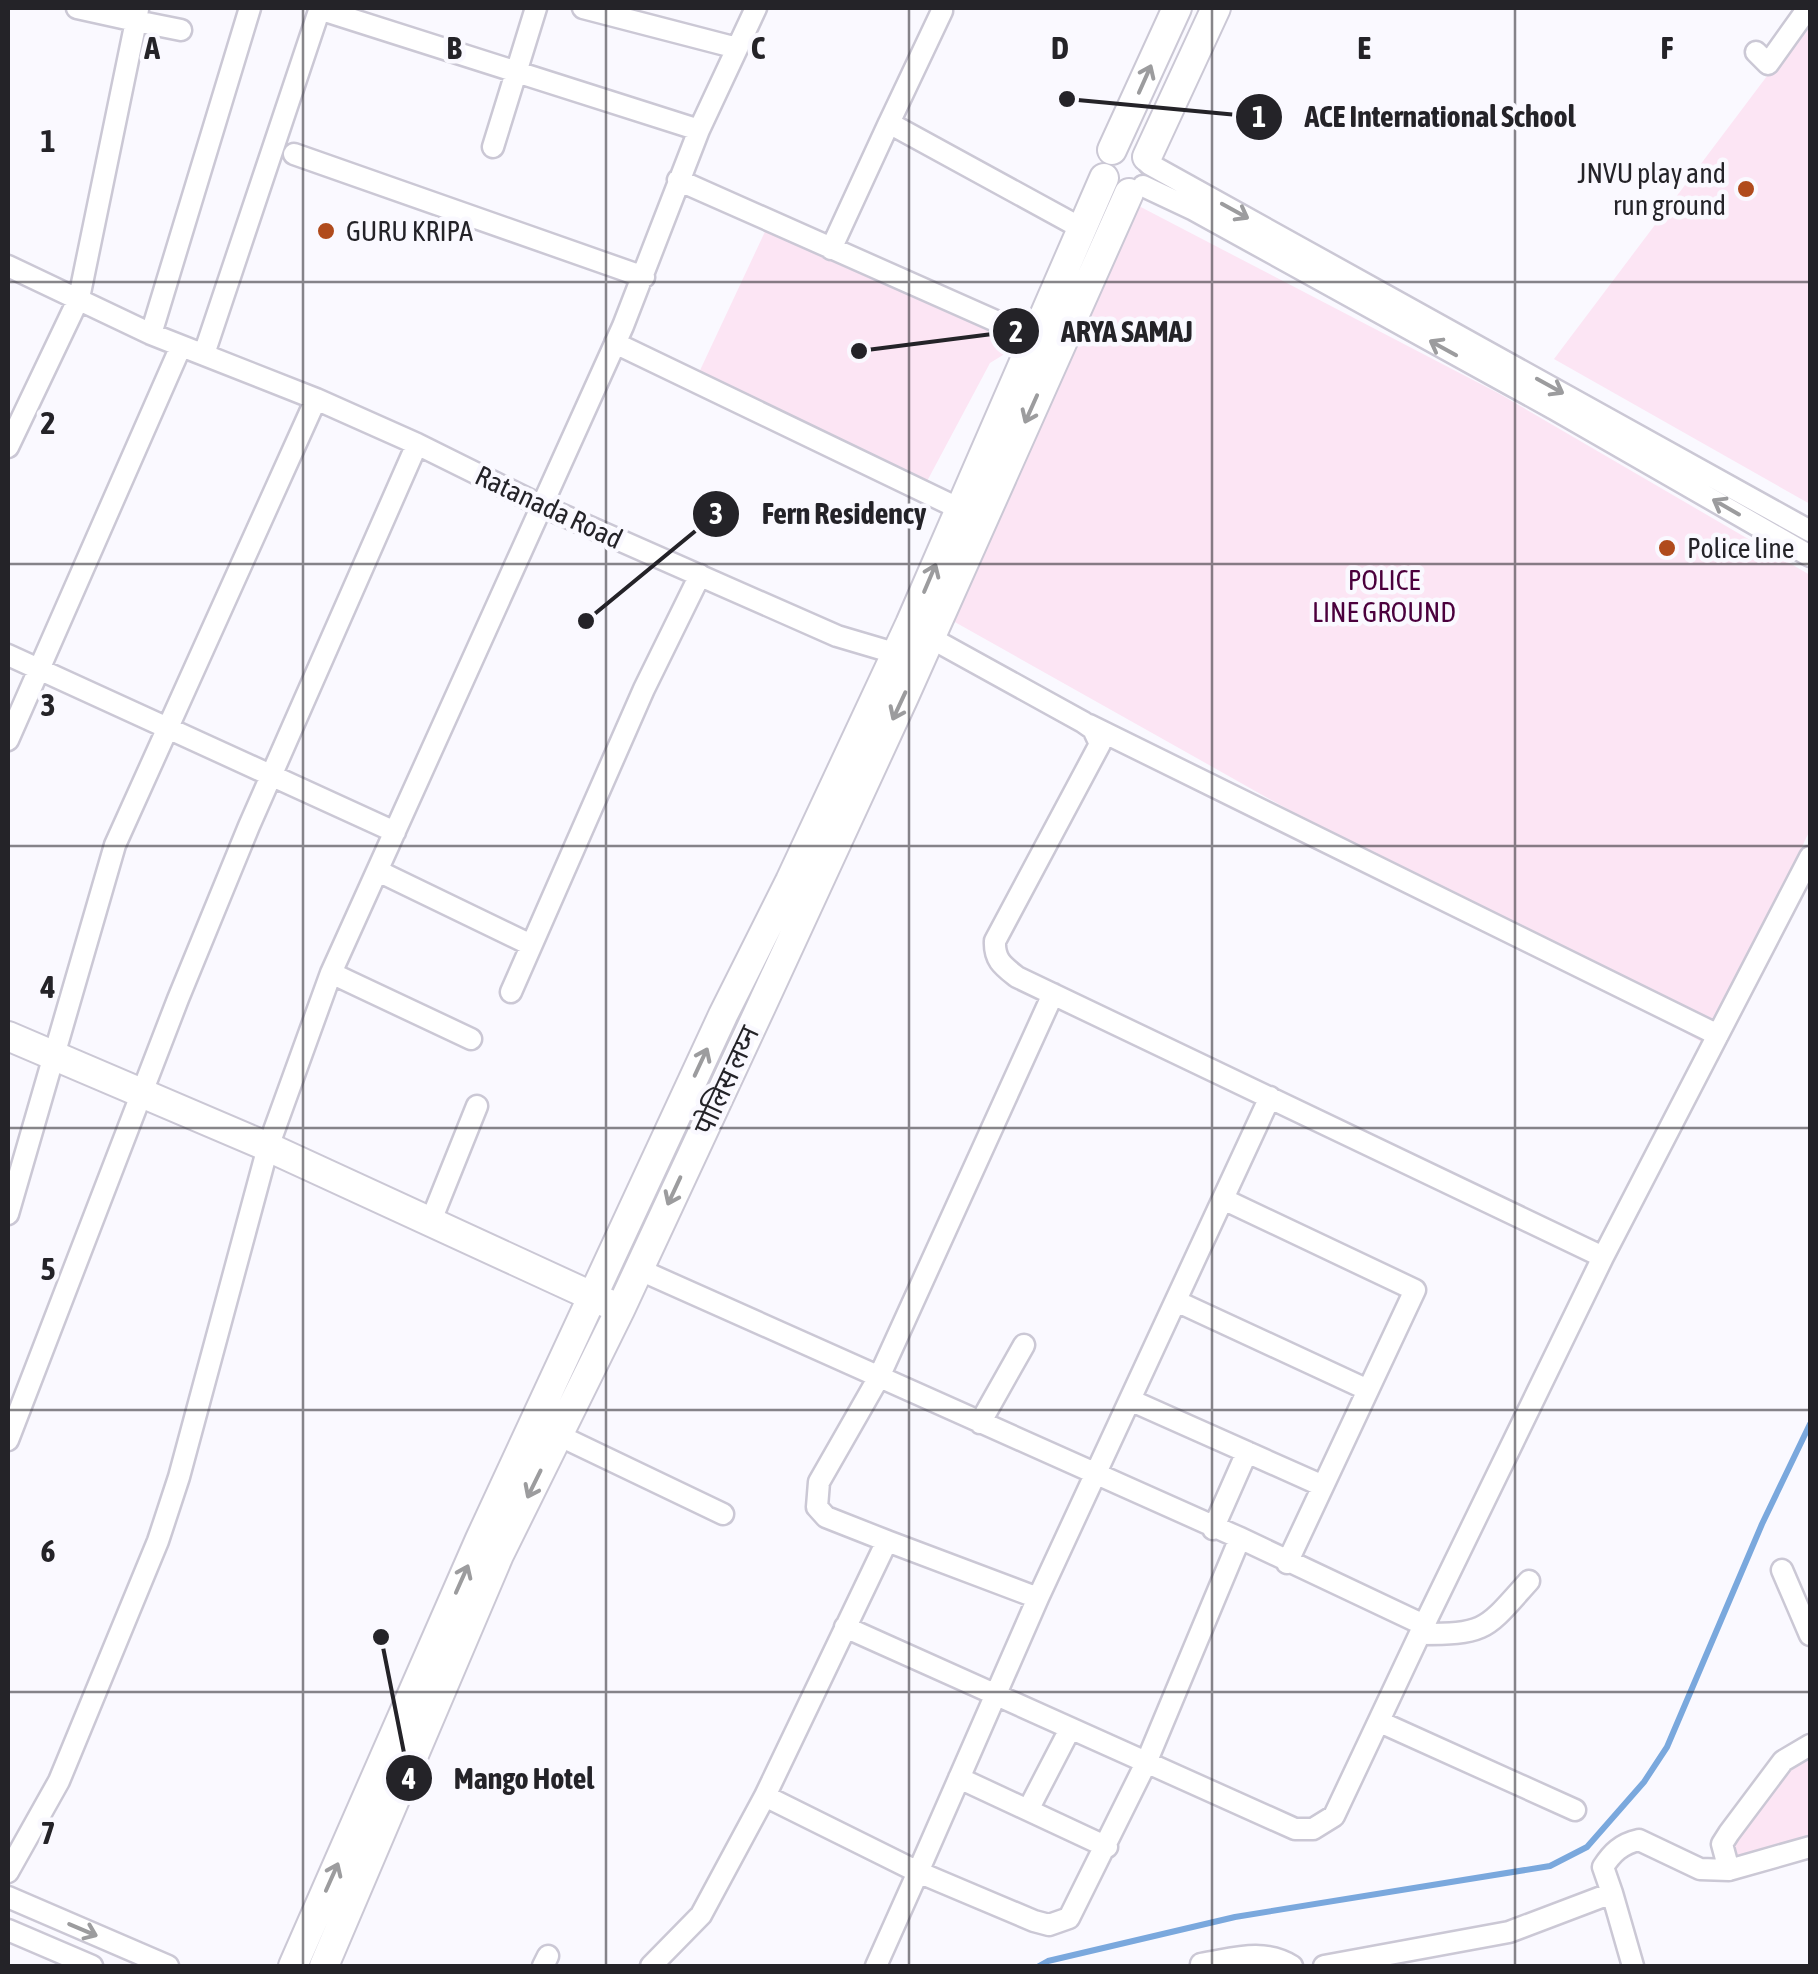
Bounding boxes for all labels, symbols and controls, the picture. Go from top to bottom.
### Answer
text: A [143,29,160,66]
text: B [446,29,462,66]
text: C [751,29,766,66]
text: D [1051,29,1069,66]
text: E [1357,29,1371,66]
text: F [1661,29,1674,66]
one-way arrow [1137,64,1155,95]
callout: ACE International School [1234,87,1595,147]
text: 1 [1252,99,1266,133]
text: ACE International School [1303,99,1577,133]
text: 1 [40,122,56,159]
place label: JNVU play and run ground [1577,157,1726,221]
marker: JNVU play and run ground [1735,178,1757,200]
one-way arrow [1220,202,1249,222]
place label: GURU KRIPA [346,215,473,247]
marker: GURU KRIPA [315,220,337,242]
callout: ARYA SAMAJ [991,301,1213,361]
text: 2 [1009,314,1023,348]
text: ARYA SAMAJ [1060,314,1193,348]
one-way arrow [1428,337,1458,357]
one-way arrow [1534,377,1564,397]
one-way arrow [1021,393,1039,424]
text: 2 [40,404,56,441]
street label: Ratanada Road [471,459,627,555]
callout: Fern Residency [691,484,946,544]
text: 3 [709,496,723,530]
text: Fern Residency [762,496,927,530]
one-way arrow [1712,497,1741,517]
place label: Police line [1687,532,1795,564]
marker: Police line [1656,537,1678,559]
one-way arrow [922,563,940,594]
park label: POLICE LINE GROUND [1312,564,1456,628]
text: 3 [40,686,56,723]
one-way arrow [889,690,908,720]
text: 4 [39,968,56,1005]
street label: पोलिस लय्न [687,1020,765,1139]
one-way arrow [693,1048,712,1078]
one-way arrow [664,1175,683,1205]
text: 5 [40,1250,56,1287]
one-way arrow [524,1469,543,1499]
text: 6 [40,1532,56,1569]
one-way arrow [454,1564,472,1595]
callout: Mango Hotel [384,1748,614,1808]
text: 4 [401,1761,416,1795]
text: Mango Hotel [454,1761,595,1795]
text: 7 [40,1814,56,1851]
one-way arrow [324,1862,342,1893]
one-way arrow [67,1922,98,1940]

